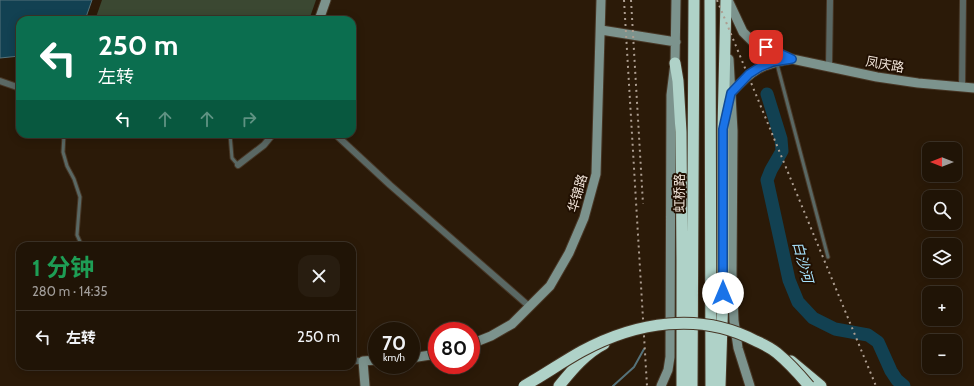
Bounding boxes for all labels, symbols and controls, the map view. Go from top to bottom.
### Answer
text: 250 m [98,28,178,62]
pin [749,30,783,64]
icon: left [32,32,84,84]
icon: arrive [755,36,777,58]
street label: 凤庆路 [864,53,906,75]
text: 左转 [98,66,134,88]
icon: left [112,108,134,130]
icon: ahead [154,108,176,130]
icon: ahead [196,108,218,130]
icon: right [238,108,260,130]
north arrow [922,142,962,182]
map controls [922,142,962,374]
street label: 华锦路 [564,172,590,214]
street label: 虹桥路 [671,173,687,213]
button: search [922,190,962,230]
button: layers [922,238,962,278]
water label: 白沙河 [789,239,818,288]
text: 1 分钟 [32,253,94,282]
button: close [298,255,340,297]
position arrow [702,272,744,314]
text: 280 m · 14:35 [32,283,108,299]
button: + [922,286,962,326]
speed limit sign: 80 [428,322,480,374]
icon: left [32,326,54,348]
text: 250 m [297,328,340,346]
text: 左转 [66,329,96,347]
text: 70 [382,331,406,355]
button: − [922,334,962,374]
text: km/h [383,351,405,364]

